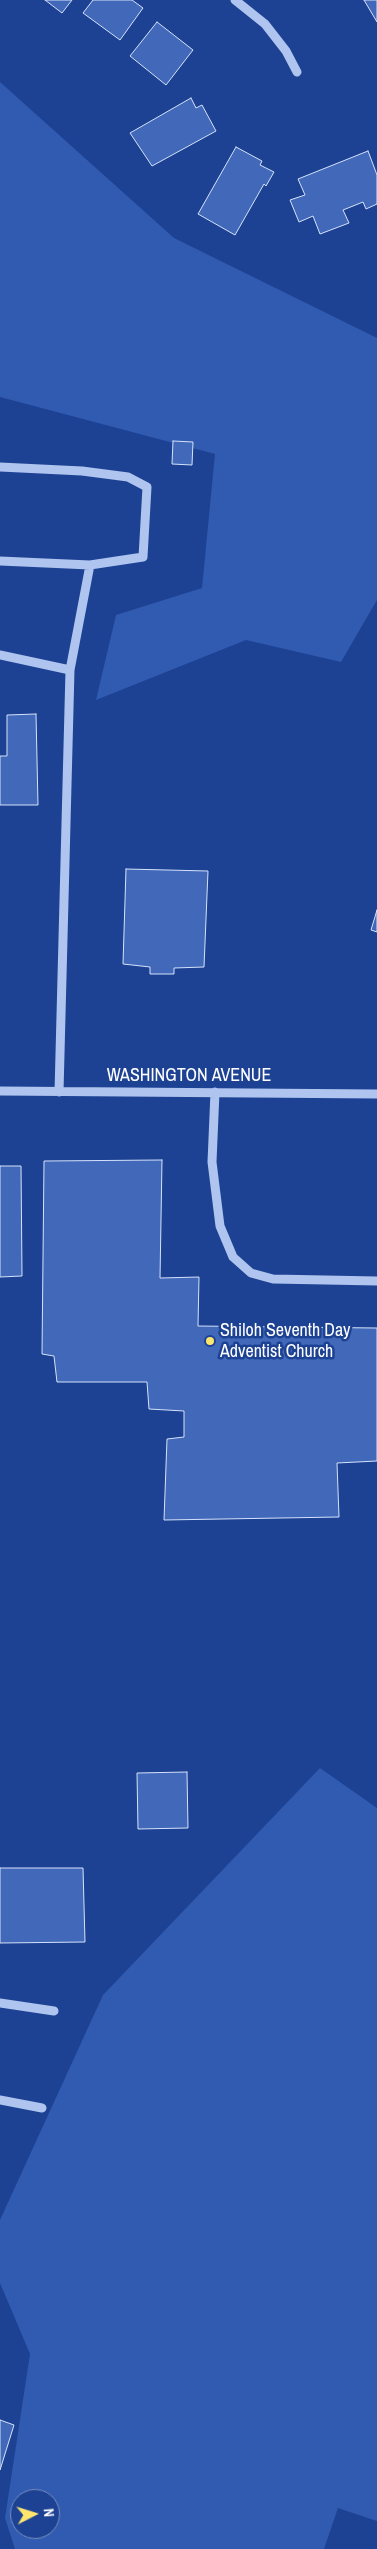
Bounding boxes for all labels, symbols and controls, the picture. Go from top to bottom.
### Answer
street label: WASHINGTON AVENUE [107,1065,271,1087]
place label: Shiloh Seventh Day Adventist Church [220,1320,350,1362]
marker: Shiloh Seventh Day Adventist Church [204,1335,216,1347]
north arrow [10,2489,60,2539]
text: N [40,2508,58,2518]

